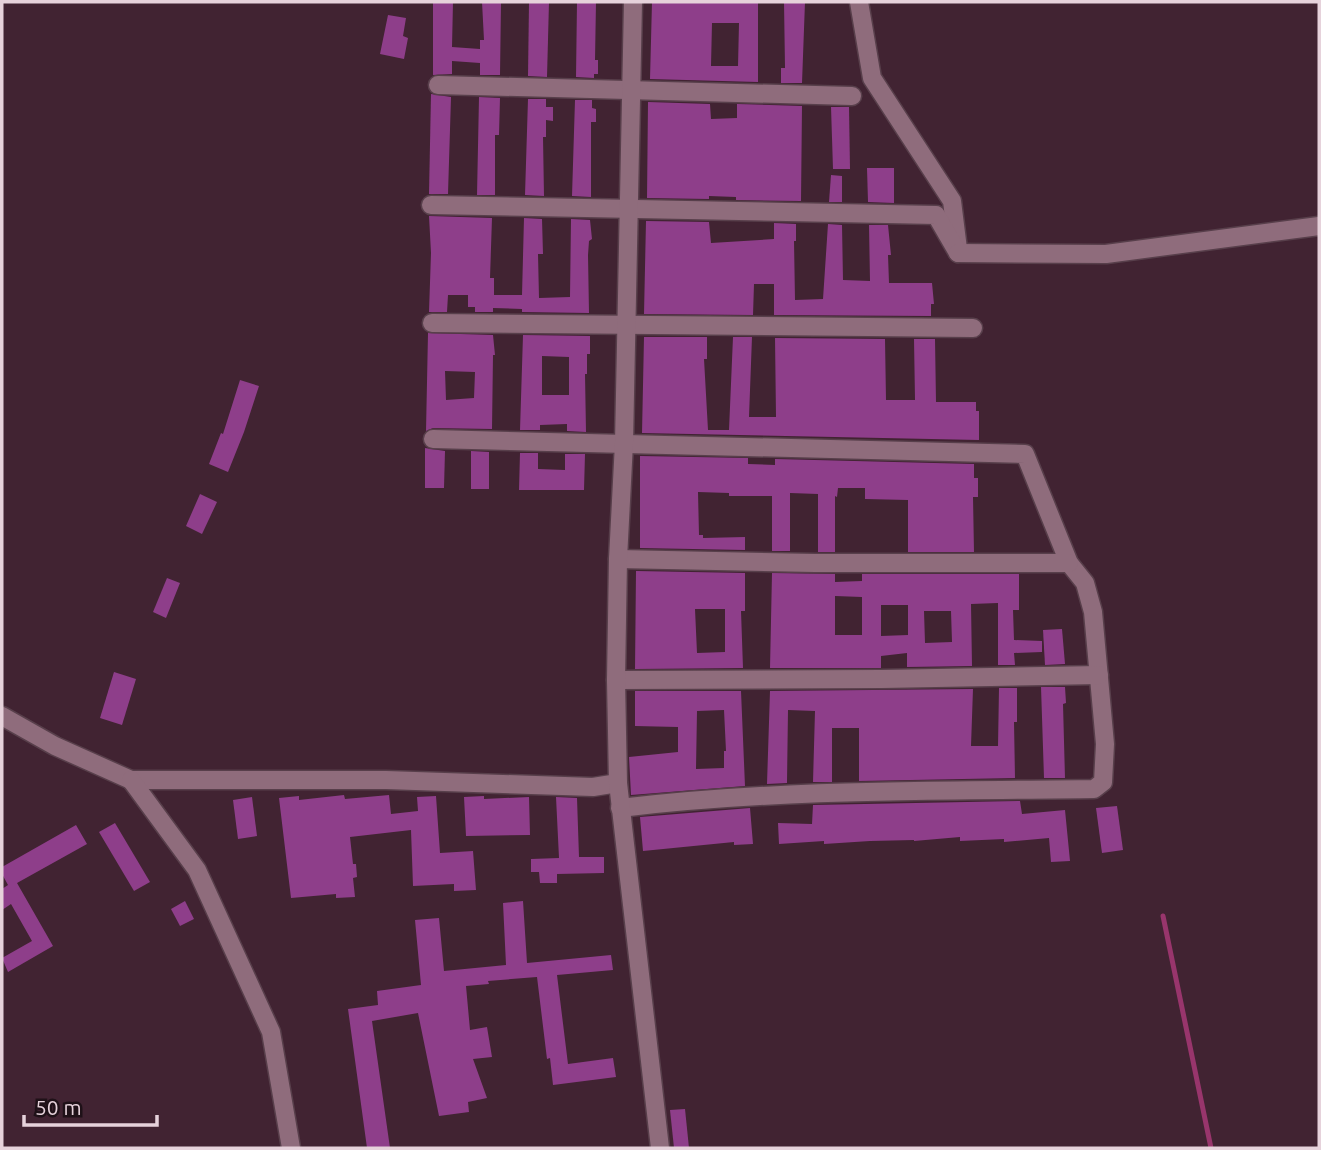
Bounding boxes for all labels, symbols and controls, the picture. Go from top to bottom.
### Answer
scale bar [24,1084,158,1128]
text: 50 m [35,1095,82,1119]

